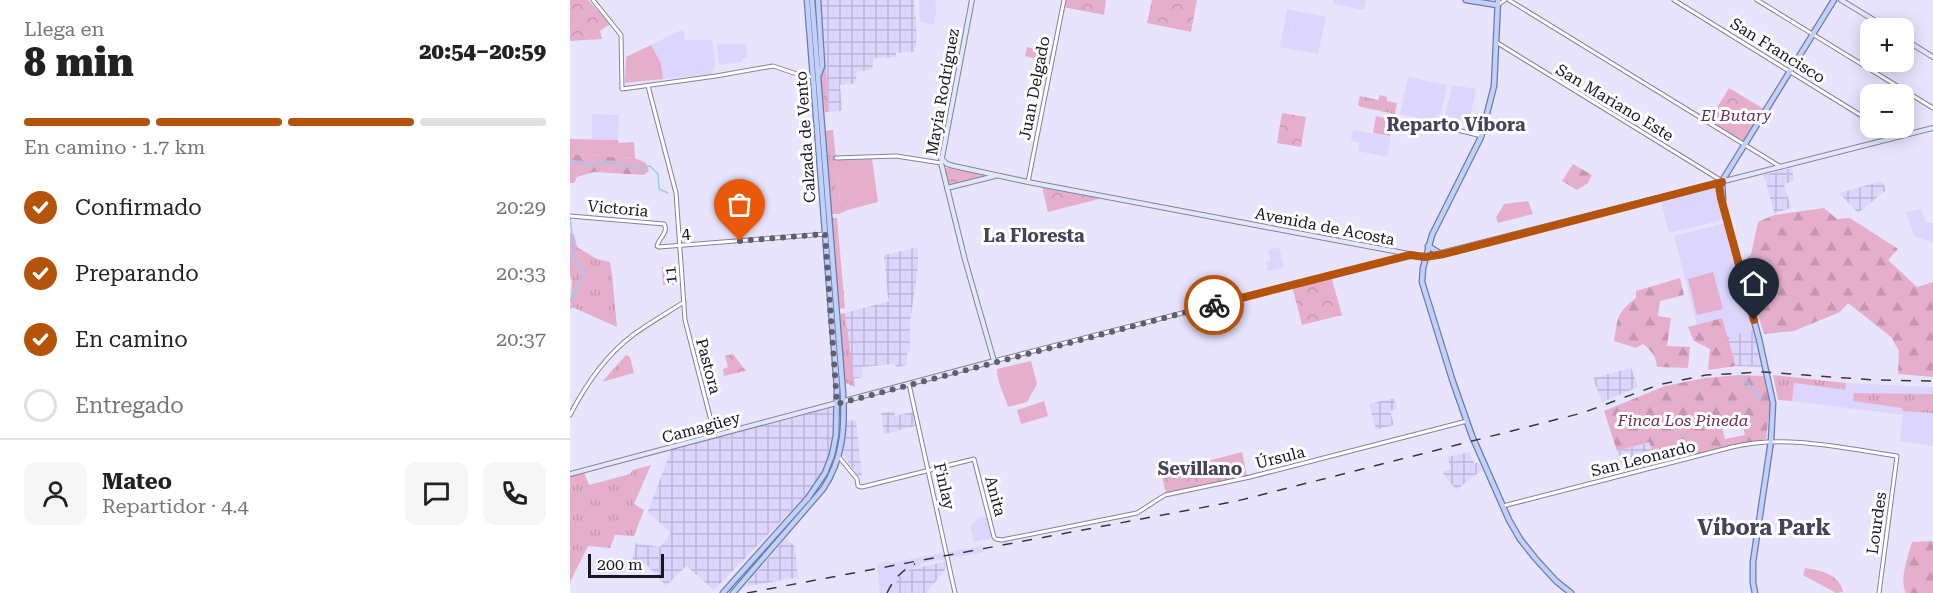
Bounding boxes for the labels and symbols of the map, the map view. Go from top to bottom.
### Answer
street label: San Francisco [1727,14,1829,87]
street label: Mayía Rodríguez [922,27,963,157]
street label: Juan Delgado [1015,34,1054,142]
street label: San Mariano Este [1552,60,1677,145]
street label: Calzada de Vento [791,70,820,204]
park label: El Butary [1700,106,1772,125]
district label: Reparto Víbora [1386,114,1526,135]
pin [714,179,765,241]
street label: Victoria [587,196,650,221]
street label: Avenida de Acosta [1253,204,1397,249]
street label: 4 [681,224,691,243]
district label: La Floresta [983,225,1085,246]
pin [1728,258,1779,320]
street label: 11 [660,265,681,285]
courier [1184,275,1244,335]
street label: Pastora [692,336,725,396]
street label: Camagüey [660,408,743,447]
park label: Finca Los Pineda [1617,411,1749,430]
street label: San Leonardo [1589,436,1698,481]
street label: Úrsula [1253,442,1307,473]
district label: Sevillano [1158,458,1243,479]
street label: Finlay [930,461,959,512]
street label: Anita [981,474,1010,519]
street label: Lourdes [1863,490,1890,556]
district label: Víbora Park [1697,515,1831,540]
scale bar [588,551,664,578]

